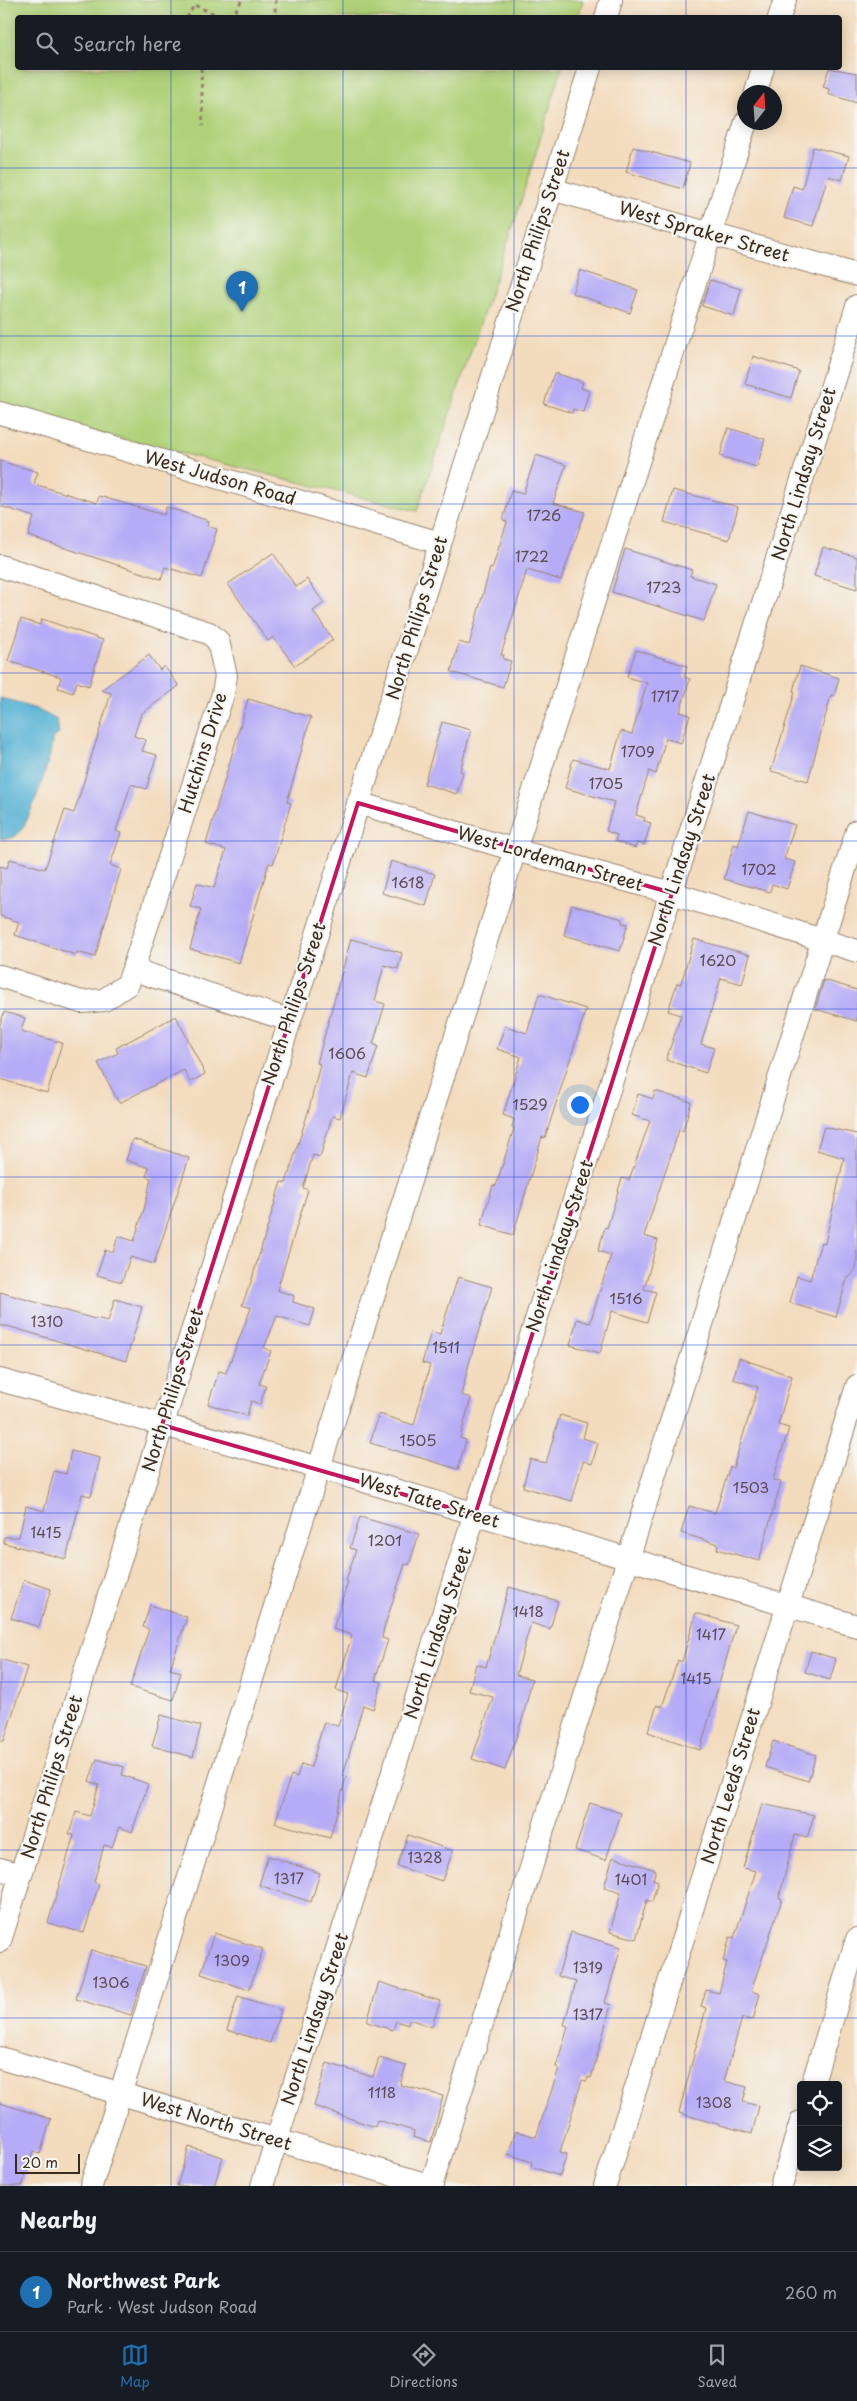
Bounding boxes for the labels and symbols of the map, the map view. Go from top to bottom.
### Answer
north arrow [737,85,782,130]
street label: North Philips Street [497,146,576,315]
street label: West Spraker Street [616,193,793,268]
pin: 1 [226,271,258,312]
street label: North Lindsay Street [763,384,842,564]
street label: West Judson Road [141,442,300,511]
house number: 1726 [527,503,561,526]
street label: North Philips Street [378,532,453,703]
house number: 1722 [515,544,549,567]
house number: 1723 [647,575,681,598]
house number: 1717 [651,684,680,707]
street label: Hutchins Drive [170,689,233,816]
house number: 1709 [621,739,655,762]
street label: North Lindsay Street [640,770,721,949]
house number: 1705 [589,771,623,794]
street label: West Lordeman Street [454,818,647,897]
house number: 1702 [741,857,777,880]
house number: 1618 [391,870,425,893]
street label: North Philips Street [253,919,332,1088]
house number: 1620 [700,948,736,971]
house number: 1606 [328,1041,366,1064]
house number: 1529 [512,1092,548,1115]
your location [567,1092,593,1118]
street label: North Lindsay Street [518,1156,599,1335]
house number: 1516 [609,1286,643,1309]
street label: North Philips Street [134,1304,209,1475]
house number: 1310 [31,1309,63,1332]
house number: 1511 [432,1335,460,1358]
house number: 1505 [400,1428,436,1451]
street label: West Tate Street [356,1465,503,1534]
house number: 1503 [733,1475,769,1498]
house number: 1415 [30,1520,62,1543]
house number: 1201 [368,1528,402,1551]
street label: North Lindsay Street [396,1543,477,1722]
house number: 1418 [512,1599,544,1622]
house number: 1417 [696,1622,726,1645]
house number: 1415 [680,1666,712,1689]
street label: North Philips Street [13,1691,88,1862]
street label: North Leeds Street [693,1704,766,1867]
house number: 1328 [407,1845,443,1868]
house number: 1317 [274,1866,304,1889]
house number: 1401 [615,1867,647,1890]
street label: North Lindsay Street [273,1929,354,2108]
house number: 1309 [214,1948,250,1971]
house number: 1319 [573,1955,603,1978]
house number: 1306 [92,1970,130,1993]
house number: 1317 [573,2002,603,2025]
house number: 1118 [368,2080,396,2103]
street label: West North Street [138,2085,295,2156]
house number: 1308 [696,2090,732,2113]
scale bar [15,2151,80,2174]

